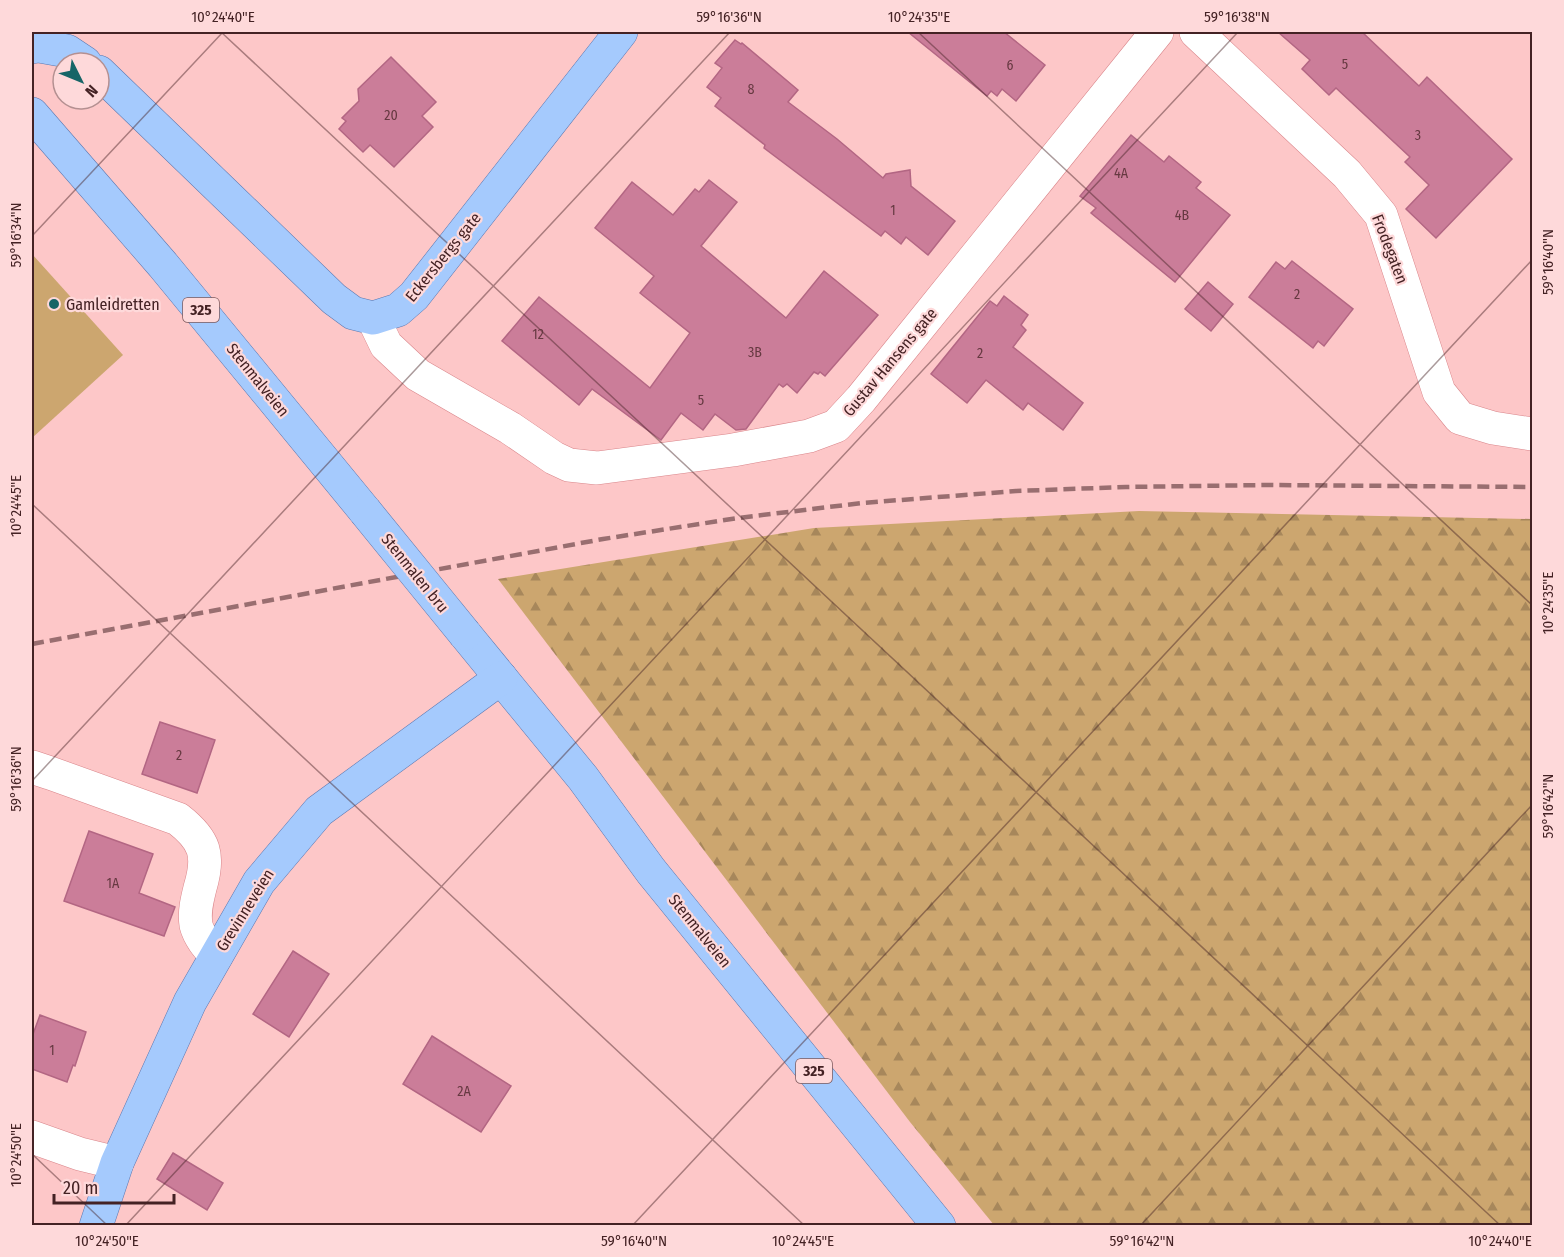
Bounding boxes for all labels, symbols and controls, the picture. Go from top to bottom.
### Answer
text: 10°24'40"E [191,8,255,26]
text: 59°16'36"N [696,8,762,26]
text: 10°24'35"E [888,8,950,26]
text: 59°16'38"N [1204,8,1270,26]
north arrow [51,51,111,111]
house number: 5 [1342,56,1348,73]
house number: 6 [1007,57,1014,74]
text: N [81,81,102,101]
house number: 8 [748,81,755,98]
house number: 20 [384,107,398,124]
house number: 3 [1415,127,1421,144]
house number: 4A [1114,165,1129,182]
house number: 1 [890,202,896,219]
text: 59°16'34"N [7,203,25,267]
house number: 4B [1175,207,1190,224]
street label: Eckersbergs gate [401,209,485,305]
street label: Frodegaten [1368,212,1412,286]
text: 59°16'40"N [1539,229,1557,295]
house number: 2 [1294,286,1300,303]
place label: Gamleidretten [66,295,160,314]
marker: Gamleidretten [47,297,61,311]
road number: 325 [183,298,219,322]
street label: Gustav Hansens gate [839,304,941,420]
house number: 12 [532,326,544,343]
street label: Stenmalveien [223,340,293,420]
house number: 3B [748,344,762,361]
house number: 2 [977,345,983,362]
house number: 5 [698,392,704,409]
text: 10°24'45"E [7,475,25,537]
street label: Stenmalen bru [377,530,453,616]
text: 10°24'35"E [1539,572,1557,634]
text: 59°16'36"N [7,746,25,812]
house number: 2 [176,747,182,764]
text: 59°16'42"N [1539,774,1557,838]
street label: Grevinneveien [212,865,278,955]
house number: 1A [107,875,120,892]
street label: Stenmalveien [665,891,735,971]
house number: 1 [49,1042,55,1059]
road number: 325 [796,1059,832,1083]
house number: 2A [457,1083,471,1100]
text: 10°24'50"E [7,1123,25,1187]
scale bar [54,1167,174,1205]
text: 20 m [63,1177,98,1199]
text: 10°24'50"E [75,1232,139,1250]
text: 59°16'40"N [601,1232,667,1250]
text: 10°24'45"E [772,1232,834,1250]
text: 59°16'42"N [1110,1232,1174,1250]
text: 10°24'40"E [1468,1232,1532,1250]

